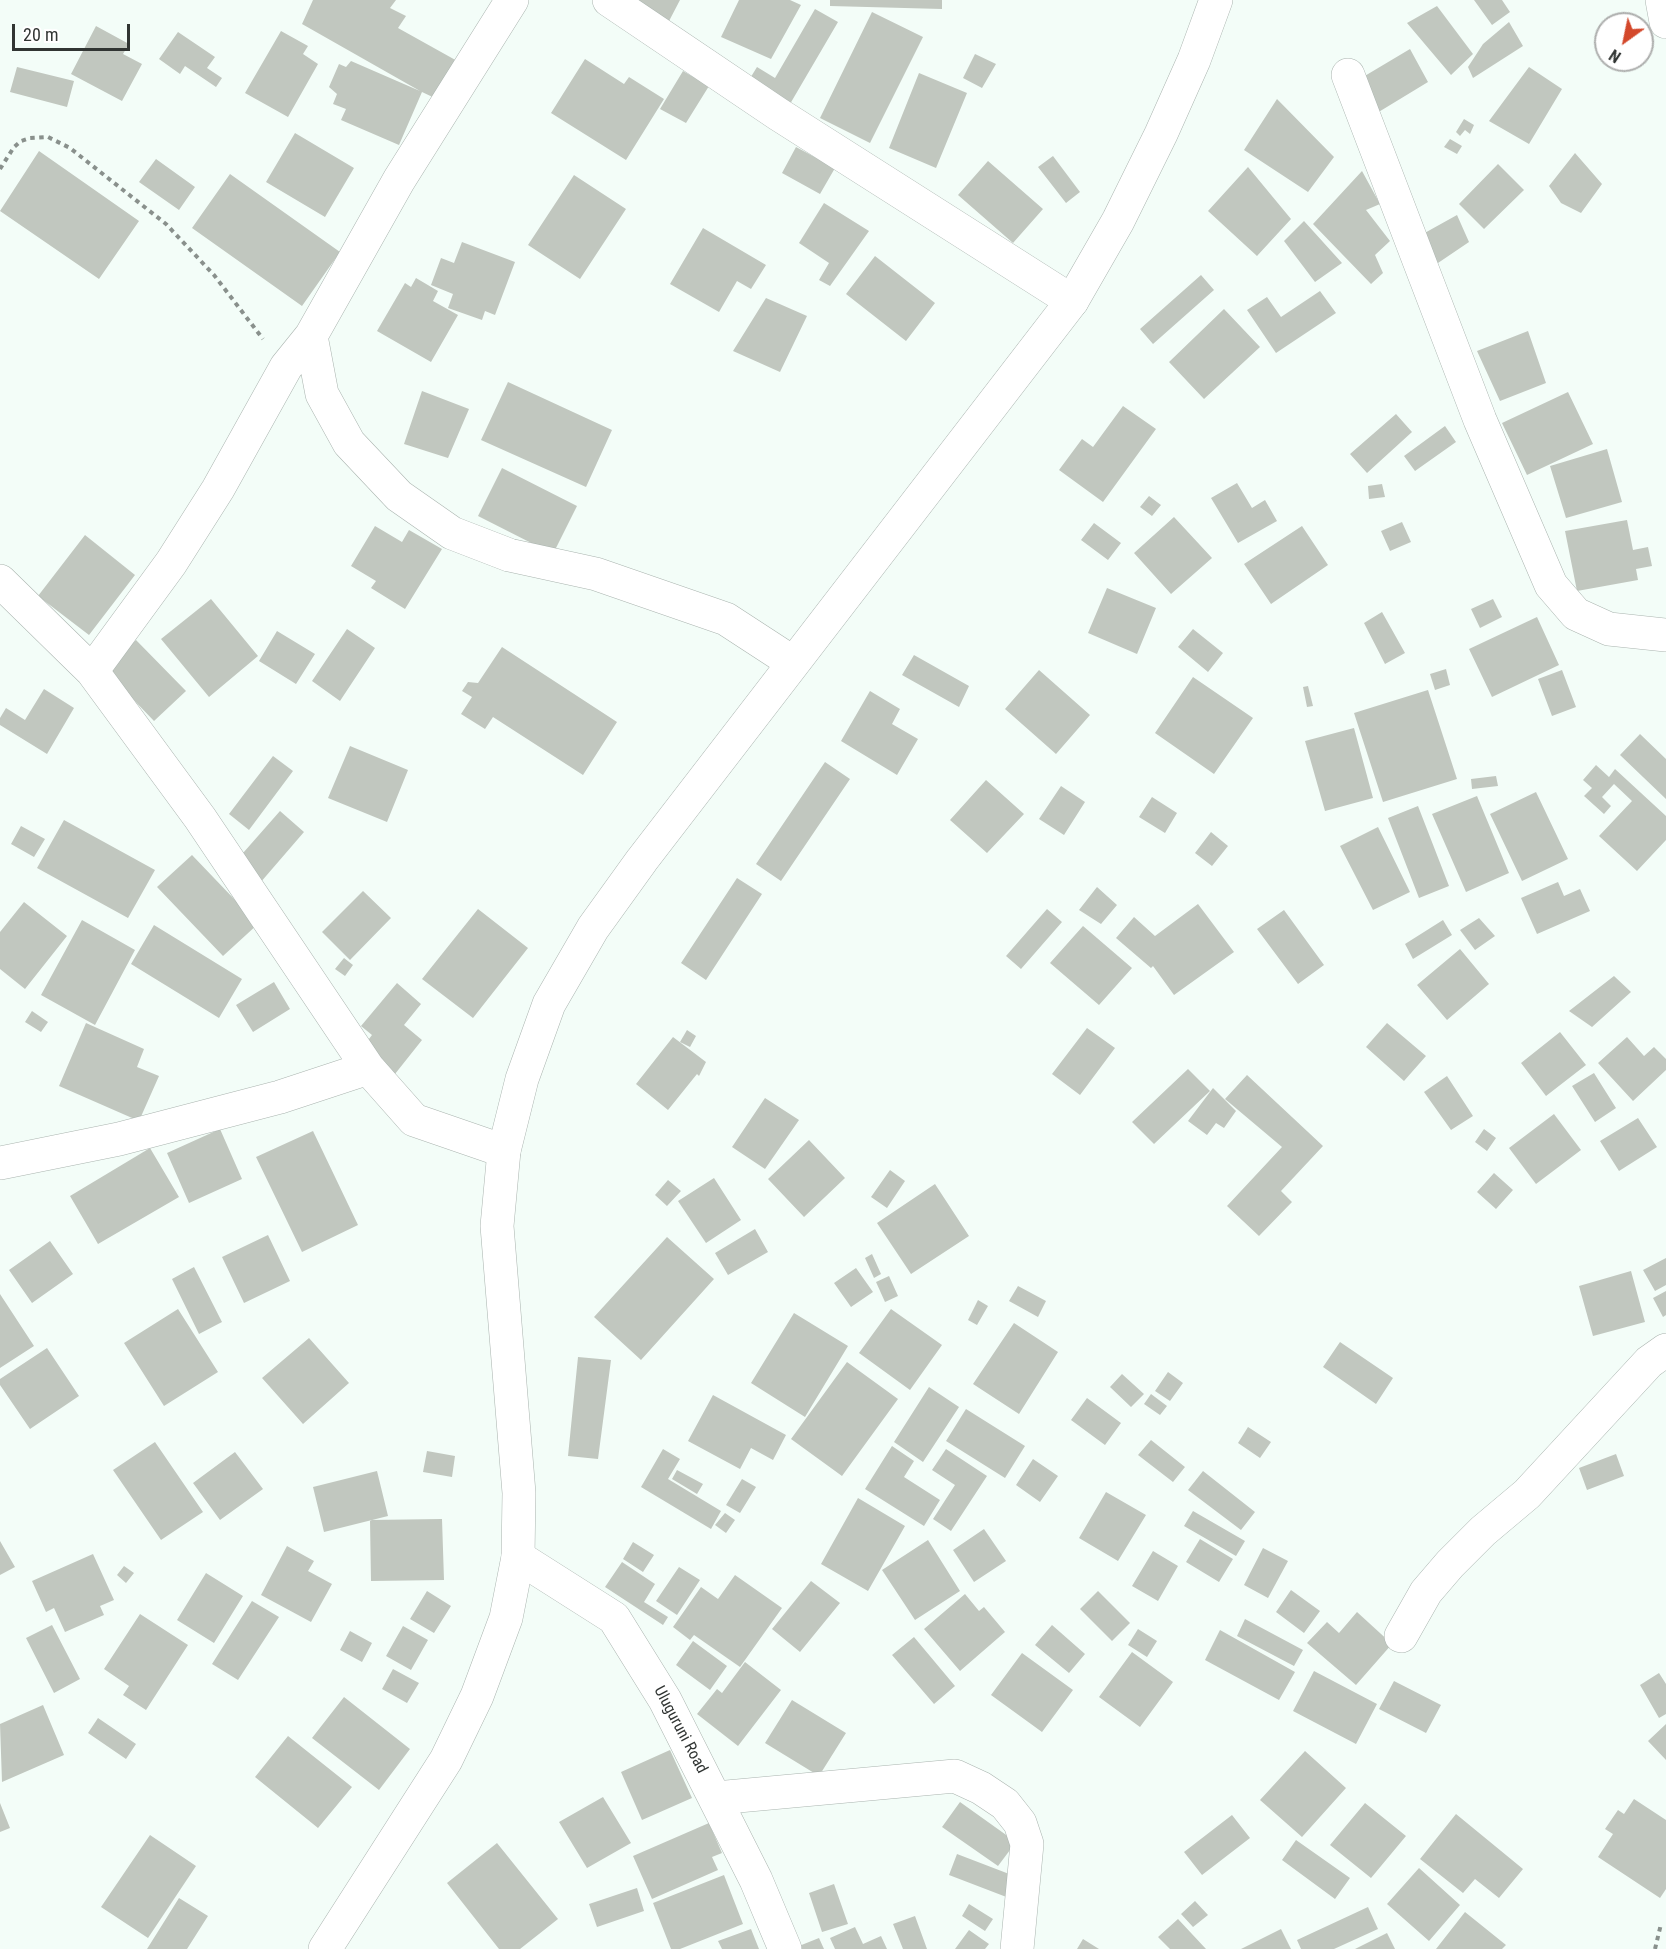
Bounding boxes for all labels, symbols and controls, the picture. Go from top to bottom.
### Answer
scale bar [15,12,134,50]
north arrow [1594,12,1654,72]
text: 20 m [23,24,58,45]
text: N [1606,45,1624,66]
street label: Uluguruni Road [649,1683,711,1777]

